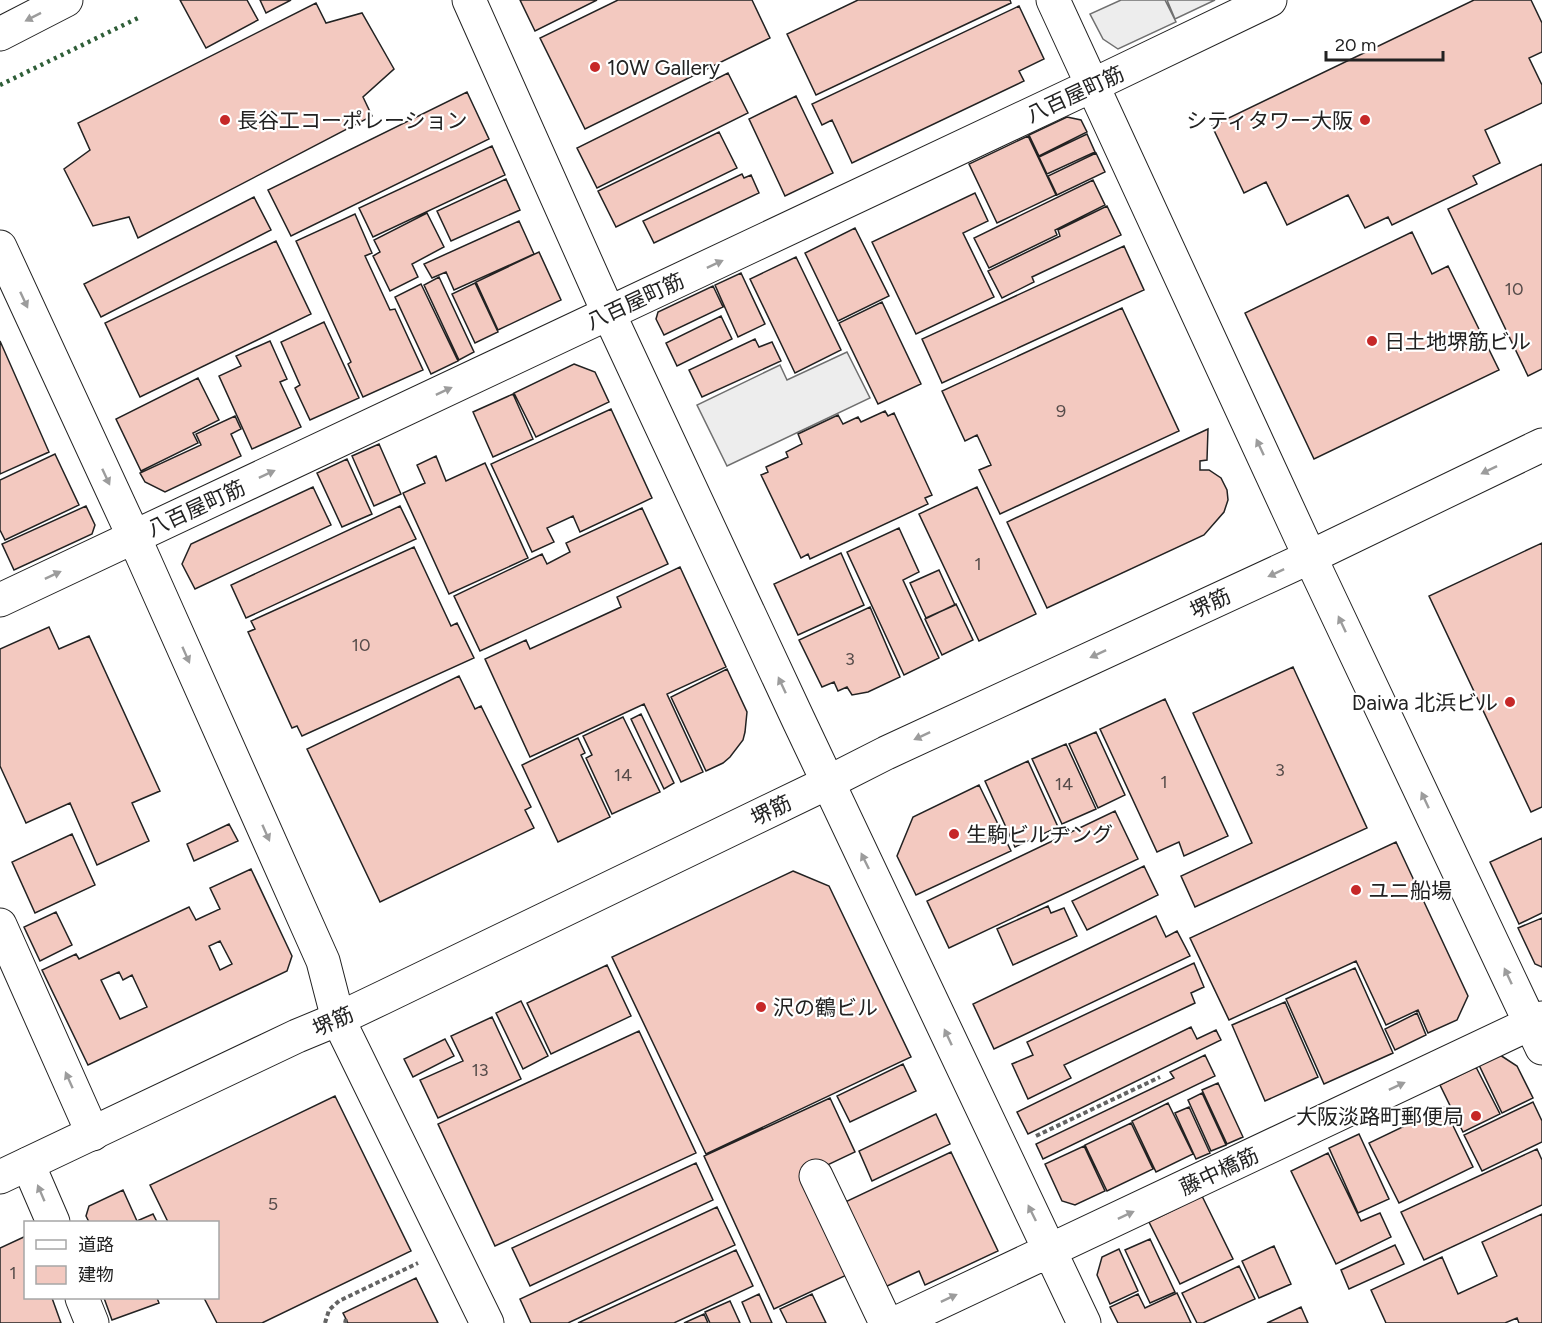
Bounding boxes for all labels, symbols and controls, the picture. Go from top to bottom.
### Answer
one-way arrow [24,12,41,22]
scale bar [1326,24,1443,62]
text: 20 m [1335,34,1376,56]
place label: 10W Gallery [607,55,720,80]
marker: 10W Gallery [588,60,602,74]
street label: 八百屋町筋 [1022,60,1128,128]
place label: 長谷工コーポレーション [237,108,468,133]
place label: シティタワー大阪 [1186,108,1353,133]
marker: 長谷工コーポレーション [218,113,232,127]
marker: シティタワー大阪 [1358,113,1372,127]
one-way arrow [707,259,724,268]
street label: 八百屋町筋 [582,267,688,335]
house number: 10 [1505,278,1523,300]
one-way arrow [20,292,29,309]
place label: 日土地堺筋ビル [1384,329,1531,354]
marker: 日土地堺筋ビル [1365,334,1379,348]
one-way arrow [435,387,452,396]
house number: 9 [1056,400,1066,422]
one-way arrow [1255,438,1264,455]
one-way arrow [1481,466,1498,475]
one-way arrow [101,469,111,487]
one-way arrow [259,470,276,479]
street label: 八百屋町筋 [143,474,249,542]
house number: 1 [974,553,982,575]
one-way arrow [1267,568,1284,577]
one-way arrow [44,571,61,580]
street label: 堺筋 [1186,583,1234,623]
one-way arrow [1337,615,1346,632]
house number: 10 [352,634,370,656]
one-way arrow [182,646,191,664]
house number: 3 [845,648,855,670]
one-way arrow [1090,650,1107,659]
one-way arrow [777,676,786,693]
place label: Daiwa 北浜ビル [1352,690,1498,715]
marker: Daiwa 北浜ビル [1503,695,1517,709]
one-way arrow [913,732,930,741]
house number: 3 [1275,759,1285,781]
house number: 14 [614,764,632,786]
house number: 1 [1160,771,1168,793]
house number: 14 [1055,773,1073,795]
street label: 堺筋 [747,790,795,830]
one-way arrow [1420,792,1429,809]
place label: 生駒ビルヂング [966,822,1113,847]
one-way arrow [261,824,271,842]
marker: 生駒ビルヂング [947,827,961,841]
one-way arrow [860,852,869,869]
place label: ユニ船場 [1368,878,1452,903]
marker: ユニ船場 [1349,883,1363,897]
one-way arrow [1504,968,1513,985]
place label: 沢の鶴ビル [773,995,878,1020]
marker: 沢の鶴ビル [754,1000,768,1014]
street label: 堺筋 [309,1001,357,1041]
one-way arrow [944,1029,953,1046]
house number: 13 [471,1059,489,1081]
one-way arrow [64,1071,74,1089]
one-way arrow [1388,1082,1405,1091]
place label: 大阪淡路町郵便局 [1296,1104,1464,1129]
marker: 大阪淡路町郵便局 [1469,1109,1483,1123]
street label: 藤中橋筋 [1176,1142,1262,1200]
one-way arrow [36,1184,45,1202]
house number: 5 [268,1193,278,1215]
one-way arrow [1028,1205,1037,1222]
one-way arrow [1117,1210,1134,1219]
legend [24,1221,219,1299]
text: 道路 [78,1234,114,1256]
house number: 1 [9,1262,17,1284]
text: 建物 [78,1264,114,1286]
one-way arrow [941,1294,958,1303]

